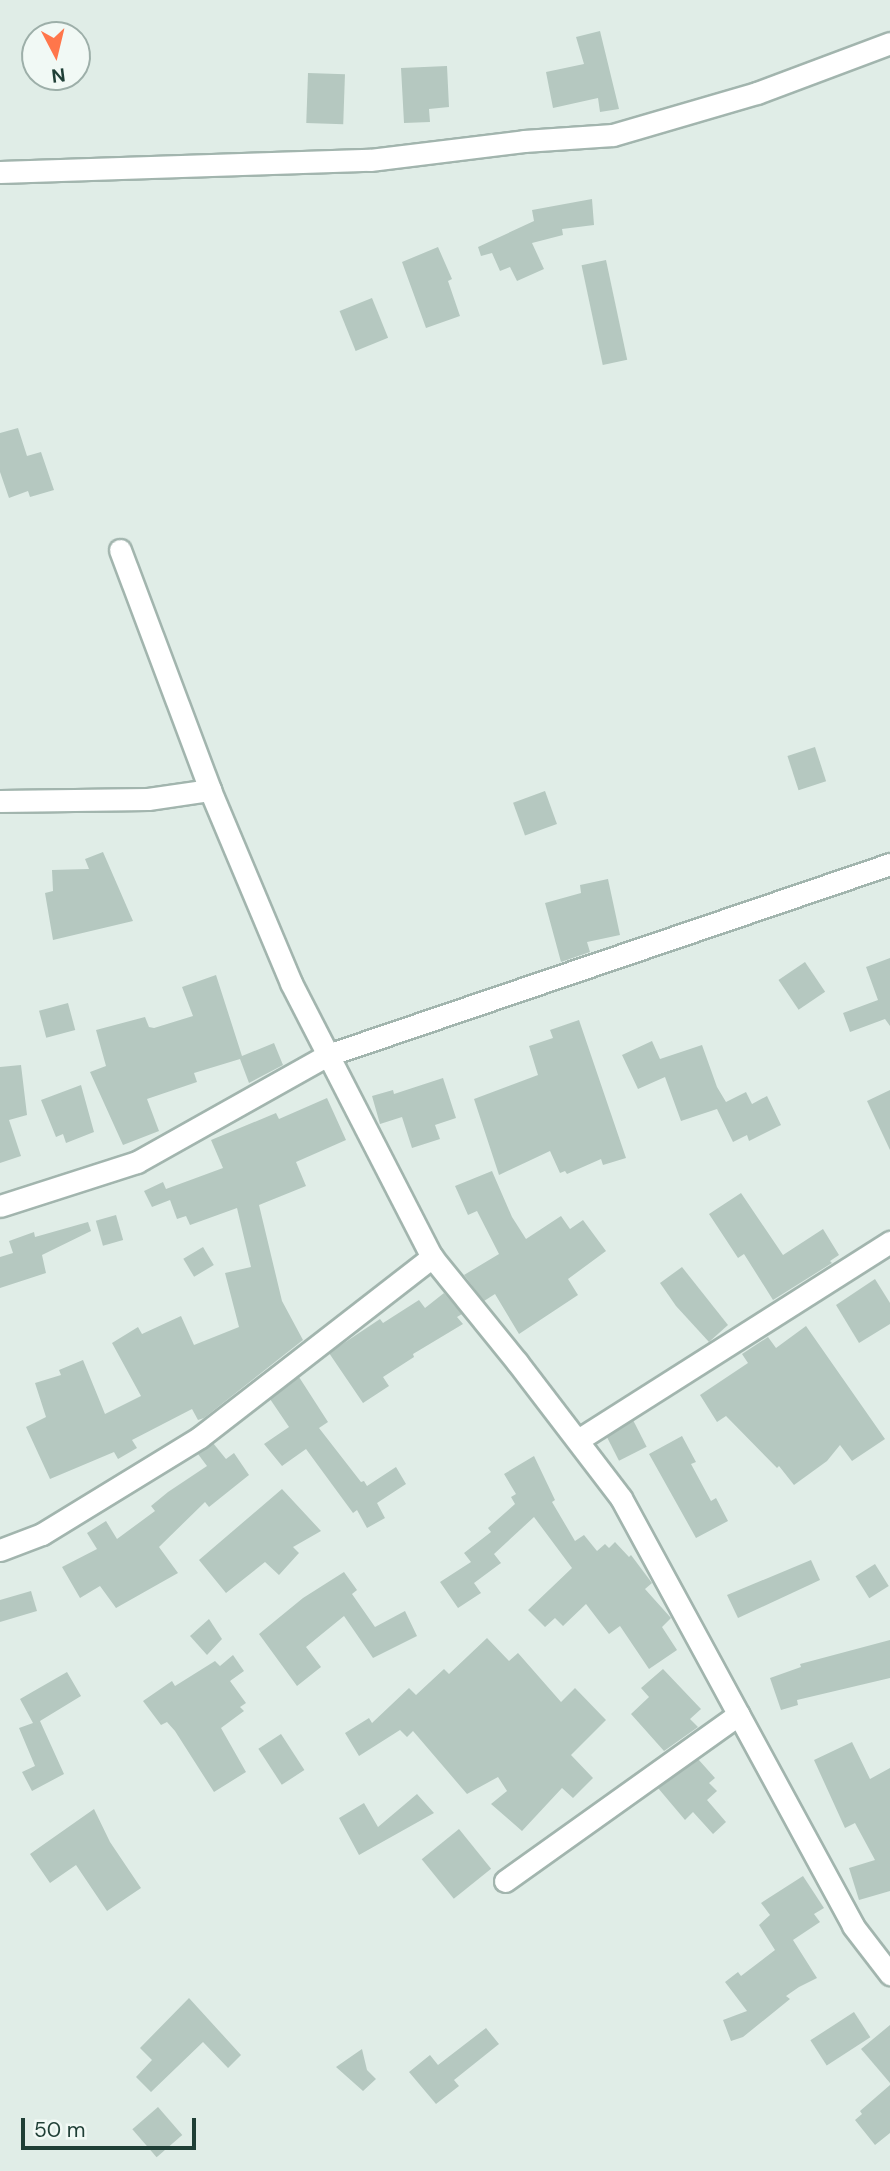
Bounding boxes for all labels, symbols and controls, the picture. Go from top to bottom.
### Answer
north arrow [21,21,91,91]
text: N [50,62,67,89]
scale bar [24,2104,200,2148]
text: 50 m [34,2116,85,2144]

